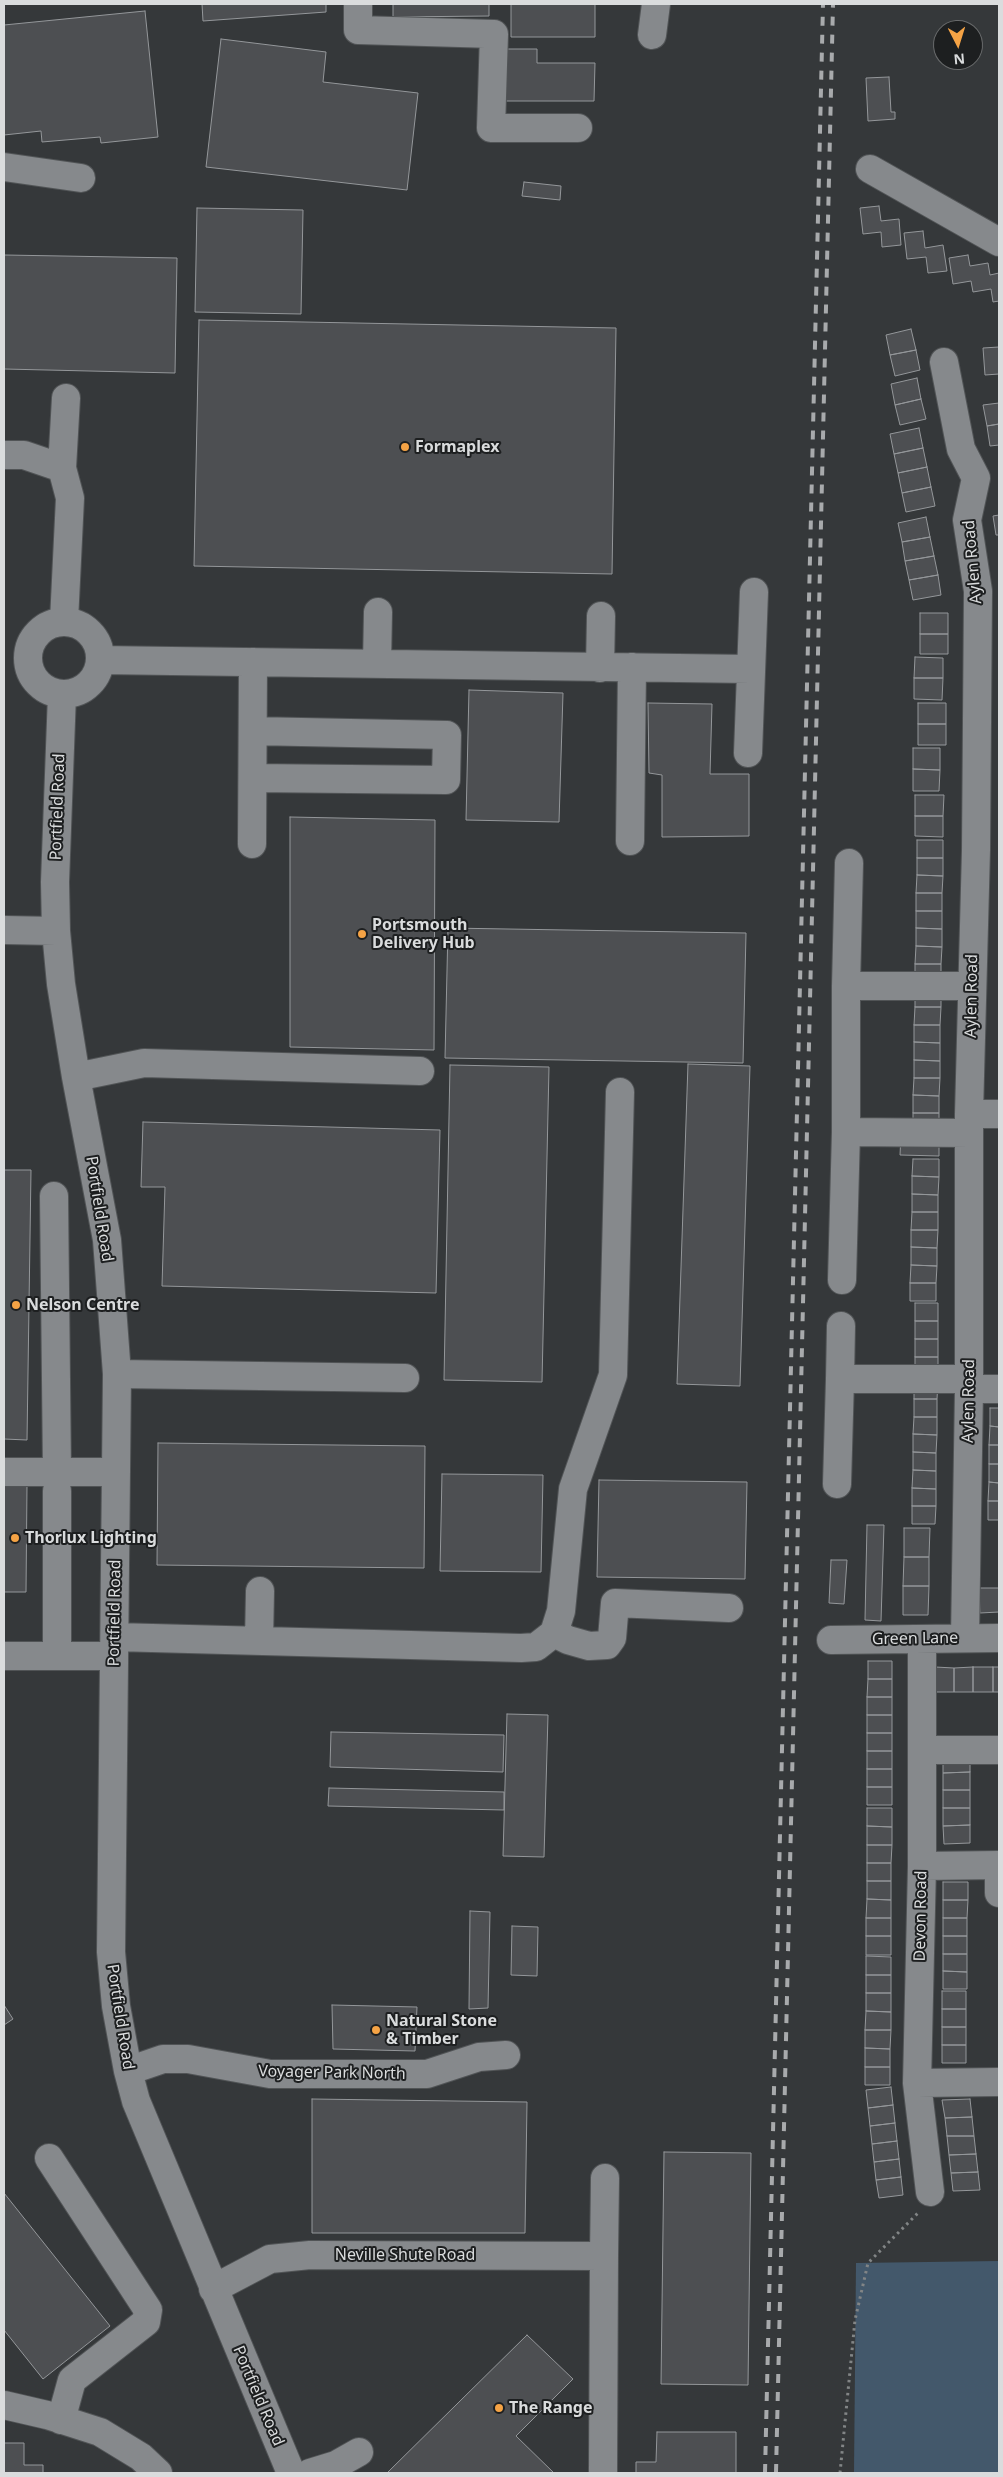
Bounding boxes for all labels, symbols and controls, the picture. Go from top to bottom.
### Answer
north arrow [933,20,983,70]
text: N [953,49,966,69]
place label: Formaplex [415,437,499,457]
marker: Formaplex [399,441,411,453]
street label: Aylen Road [960,519,986,605]
street label: Portfield Road [47,753,69,861]
place label: Portsmouth Delivery Hub [372,915,475,953]
marker: Portsmouth Delivery Hub [356,928,368,940]
street label: Aylen Road [962,954,982,1038]
street label: Portfield Road [81,1155,117,1263]
place label: Nelson Centre [26,1295,139,1315]
marker: Nelson Centre [10,1299,22,1311]
street label: Aylen Road [959,1359,979,1443]
place label: Thorlux Lighting [25,1528,157,1548]
marker: Thorlux Lighting [9,1532,21,1544]
street label: Portfield Road [104,1559,126,1667]
street label: Green Lane [872,1629,958,1649]
street label: Devon Road [911,1870,931,1962]
street label: Portfield Road [102,1963,138,2071]
place label: Natural Stone & Timber [386,2011,497,2049]
marker: Natural Stone & Timber [370,2024,382,2036]
street label: Voyager Park North [258,2062,406,2084]
street label: Neville Shute Road [335,2245,475,2265]
street label: Portfield Road [228,2343,288,2449]
place label: The Range [509,2398,592,2418]
marker: The Range [493,2402,505,2414]

